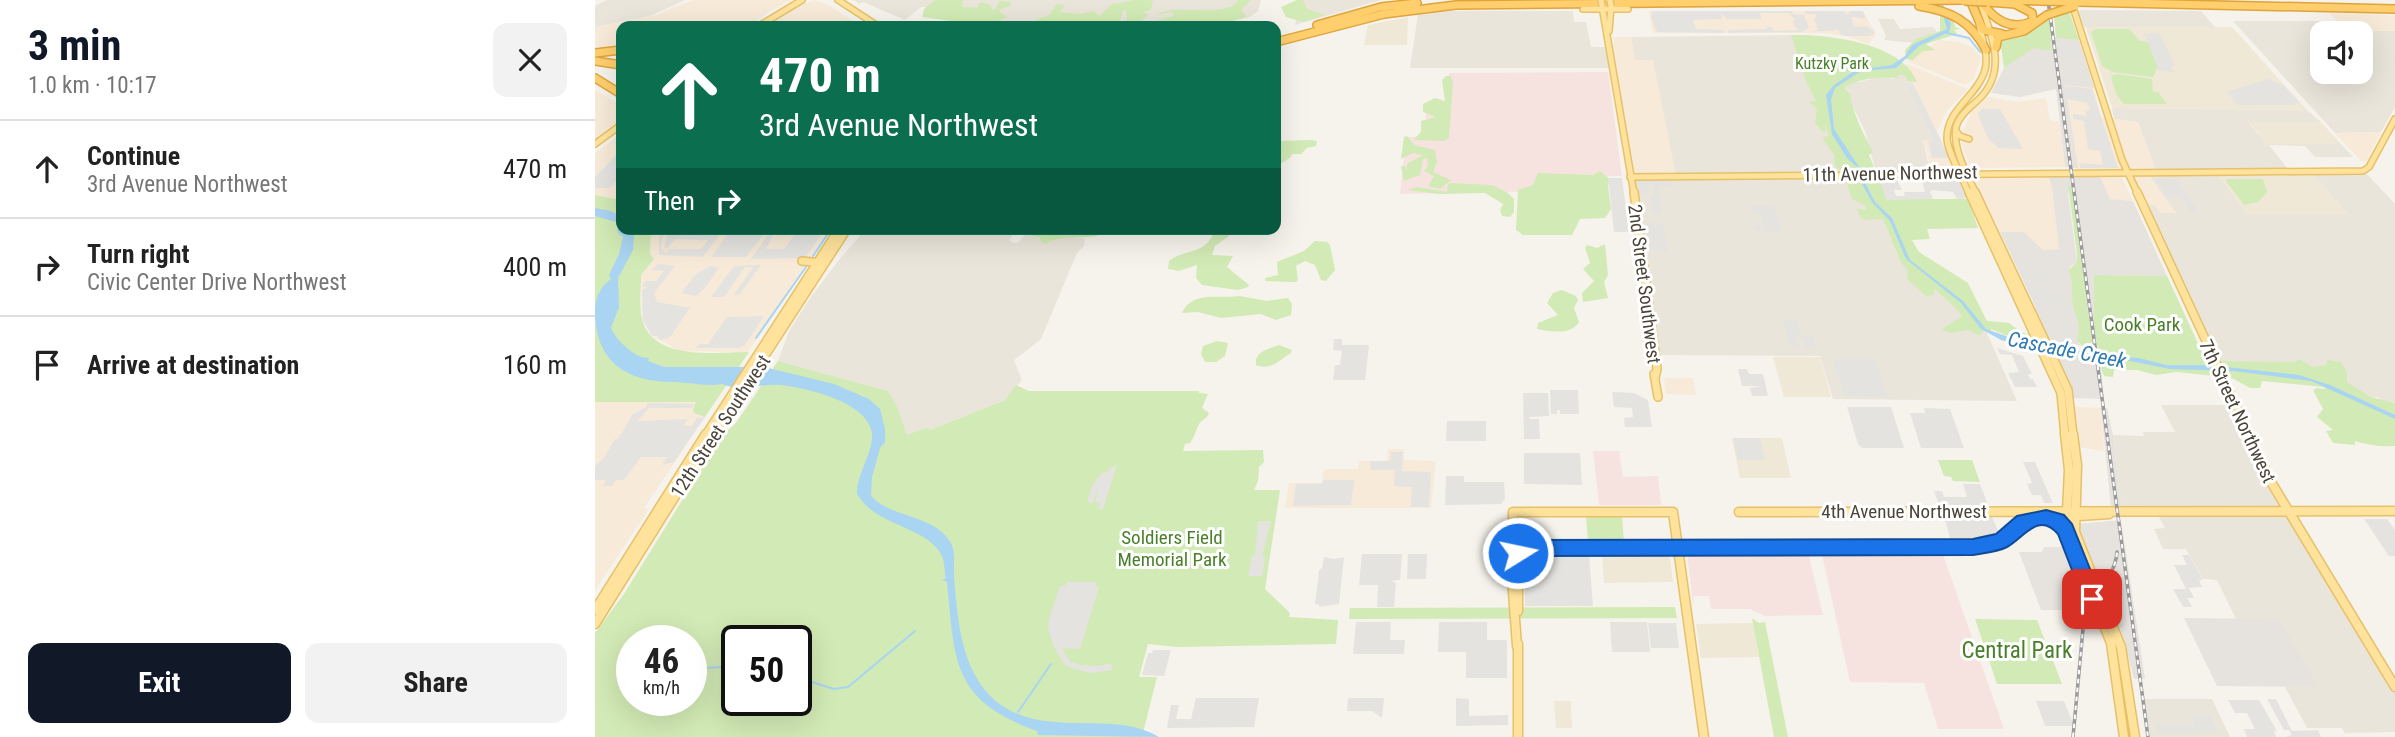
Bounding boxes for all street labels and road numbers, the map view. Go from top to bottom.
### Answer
street label: 11th Avenue Northwest [1802,160,1978,187]
street label: 2nd Street Southwest [1623,203,1666,365]
street label: 7th Street Northwest [2194,336,2281,486]
street label: 12th Street Southwest [666,351,775,502]
street label: 4th Avenue Northwest [1821,500,1987,523]

